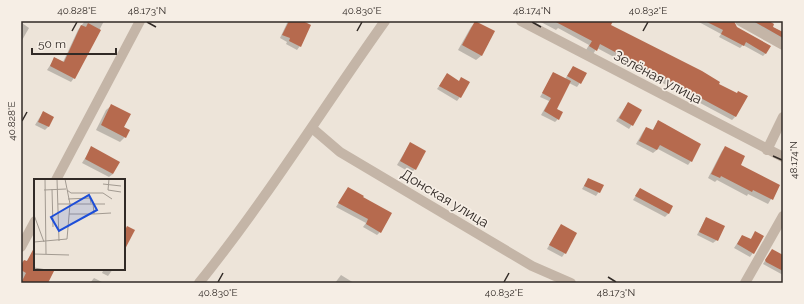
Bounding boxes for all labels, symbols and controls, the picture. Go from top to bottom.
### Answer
text: 40.828°E [57,5,97,16]
text: 48.173°N [128,5,166,16]
text: 40.830°E [342,5,382,16]
text: 48.174°N [513,5,551,16]
text: 40.832°E [629,5,667,16]
scale bar [32,30,116,56]
text: 50 m [38,37,66,51]
street label: Зелёная улица [611,47,705,107]
text: 40.828°E [6,101,17,141]
text: 48.174°N [788,141,799,179]
street label: Донская улица [398,165,492,231]
inset map [34,179,125,270]
text: 40.830°E [198,287,238,298]
text: 40.832°E [485,287,523,298]
text: 48.173°N [597,287,635,298]

